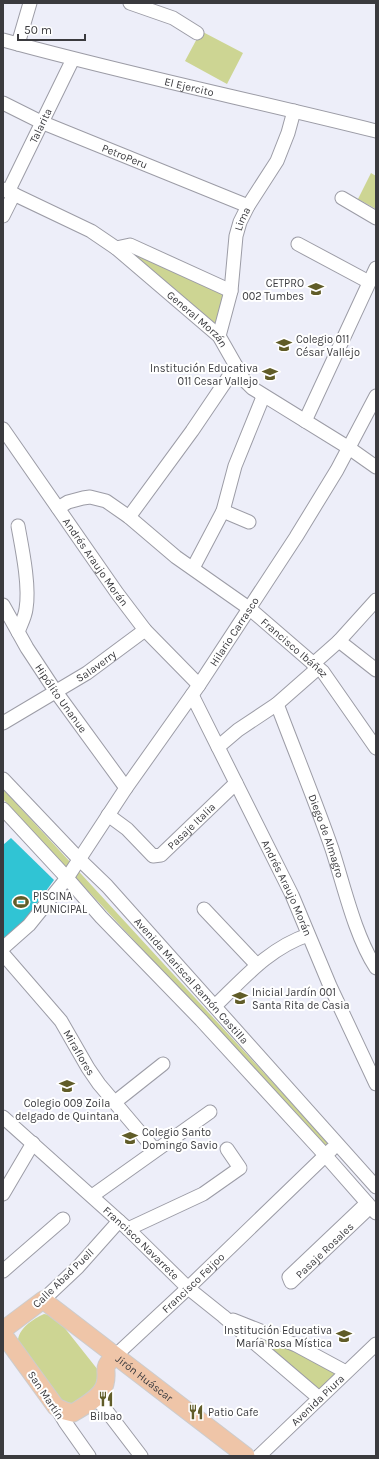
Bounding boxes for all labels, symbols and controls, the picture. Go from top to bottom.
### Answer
scale bar [18,16,85,42]
text: 50 m [24,23,52,37]
street label: El Ejercito [163,75,215,99]
street label: Talarita [27,106,55,145]
street label: PetroPeru [100,141,150,172]
street label: Lima [232,205,253,232]
place label: CETPRO 002 Tumbes [242,277,304,303]
school or university icon: CETPRO 002 Tumbes [307,280,325,298]
street label: General Morzán [164,288,230,350]
place label: Colegio 011 César Vallejo [296,333,360,359]
school or university icon: Colegio 011 César Vallejo [275,336,293,354]
place label: Institución Educativa 011 Cesar Vallejo [150,362,258,388]
school or university icon: Institución Educativa 011 Cesar Vallejo [261,365,279,383]
street label: Andrés Araujo Morán [60,516,131,609]
street label: Hilario Carrasco [207,595,262,669]
street label: Francisco Ibáñez [258,615,331,680]
street label: Salaverry [74,648,119,685]
street label: Hipólito Unanue [32,662,90,736]
street label: Diego de Almagro [305,792,346,879]
street label: Pasaje Italia [165,800,218,852]
street label: Andrés Araujo Morán [258,838,314,938]
place label: PISCINA MUNICIPAL [33,890,88,916]
sports icon: PISCINA MUNICIPAL [12,893,30,911]
street label: Avenida Mariscal Ramón Castilla [131,915,251,1047]
place label: Inicial Jardín 001 Santa Rita de Casia [252,986,350,1012]
school or university icon: Inicial Jardín 001 Santa Rita de Casia [231,989,249,1007]
street label: Miraflores [60,1027,97,1078]
school or university icon: Colegio 009 Zoila delgado de Quintana [58,1077,76,1095]
place label: Colegio 009 Zoila delgado de Quintana [15,1097,119,1123]
place label: Colegio Santo Domingo Savio [142,1126,218,1152]
school or university icon: Colegio Santo Domingo Savio [121,1129,139,1147]
street label: Francisco Navarrete [100,1204,182,1283]
street label: Pasaje Rosales [293,1220,357,1281]
street label: Calle Abad Puell [30,1246,97,1311]
street label: Francisco Feijoo [159,1250,227,1316]
place label: Institución Educativa María Rosa Mística [224,1324,332,1350]
school or university icon: Institución Educativa María Rosa Mística [335,1327,353,1345]
street label: Jirón Huáscar [113,1352,175,1404]
street label: San Martín [25,1369,66,1422]
street label: Avenida Piura [289,1372,347,1429]
restaurant icon: Bilbao [97,1390,115,1408]
restaurant icon: Patio Cafe [187,1403,205,1421]
place label: Patio Cafe [208,1406,259,1419]
place label: Bilbao [90,1410,122,1423]

